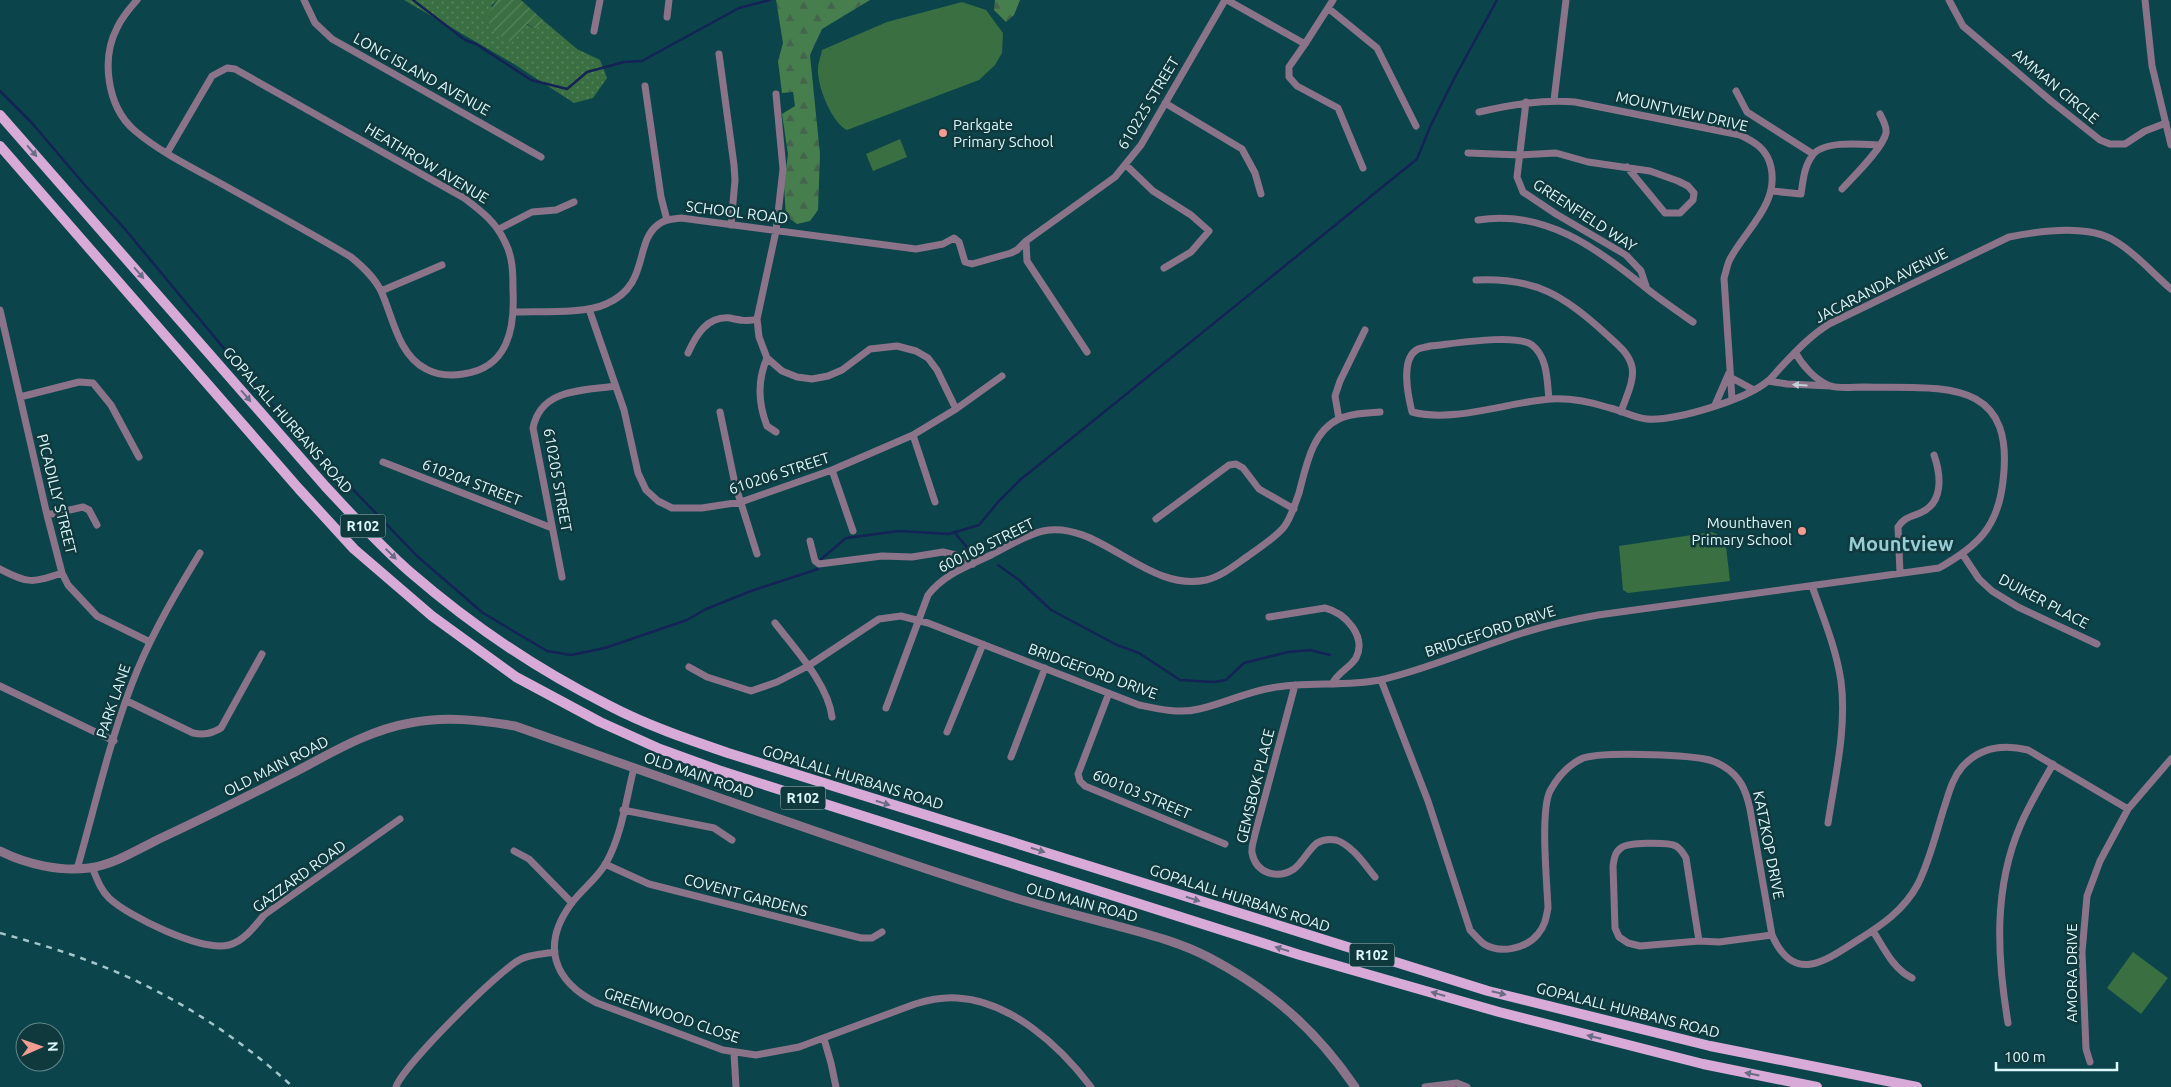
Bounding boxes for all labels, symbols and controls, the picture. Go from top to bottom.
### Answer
street label: LONG ISLAND AVENUE [351,29,493,119]
street label: AMMAN CIRCLE [2009,45,2103,127]
street label: 610225 STREET [1114,53,1183,152]
street label: MOUNTVIEW DRIVE [1614,88,1750,134]
place label: Parkgate Primary School [953,116,1054,150]
street label: HEATHROW AVENUE [362,119,492,207]
marker: Parkgate Primary School [937,127,949,139]
one-way arrow [26,145,38,157]
street label: GREENFIELD WAY [1530,175,1640,255]
street label: SCHOOL ROAD [685,197,789,227]
street label: JACARANDA AVENUE [1812,244,1950,326]
one-way arrow [134,267,145,280]
street label: GOPALALL HURBANS ROAD [220,343,356,497]
one-way arrow [1791,381,1807,389]
one-way arrow [240,390,251,402]
street label: 610205 STREET [541,427,576,534]
street label: PICADILLY STREET [34,432,80,556]
street label: 610206 STREET [726,449,832,497]
street label: 610204 STREET [420,455,525,509]
road number: R102 [340,514,386,538]
street label: 600109 STREET [935,514,1037,576]
place label: Mounthaven Primary School [1691,514,1792,548]
marker: Mounthaven Primary School [1796,525,1808,537]
district label: Mountview [1848,532,1954,555]
one-way arrow [385,548,397,560]
street label: DUIKER PLACE [1996,570,2092,632]
street label: BRIDGEFORD DRIVE [1423,602,1557,660]
street label: BRIDGEFORD DRIVE [1026,640,1160,702]
street label: PARK LANE [92,662,134,740]
street label: GEMSBOK PLACE [1233,727,1277,845]
street label: OLD MAIN ROAD [221,732,331,800]
street label: GOPALALL HURBANS ROAD [760,741,946,813]
street label: OLD MAIN ROAD [642,748,756,802]
street label: 600103 STREET [1090,766,1194,823]
road number: R102 [780,786,826,810]
street label: KATZKOP DRIVE [1750,789,1788,901]
one-way arrow [875,799,890,807]
street label: GAZZARD ROAD [249,836,349,916]
one-way arrow [1031,847,1046,855]
street label: GOPALALL HURBANS ROAD [1148,861,1332,935]
street label: COVENT GARDENS [682,870,810,920]
street label: OLD MAIN ROAD [1024,879,1140,925]
one-way arrow [1186,895,1201,903]
street label: AMORA DRIVE [2063,923,2080,1023]
one-way arrow [1274,944,1289,952]
road number: R102 [1350,944,1394,966]
street label: GOPALALL HURBANS ROAD [1534,979,1722,1041]
street label: GREENWOOD CLOSE [602,984,742,1046]
one-way arrow [1430,990,1445,998]
one-way arrow [1491,990,1506,998]
north arrow [15,1022,65,1072]
one-way arrow [1587,1033,1602,1041]
scale bar [1996,1040,2117,1072]
text: N [45,1041,61,1052]
text: 100 m [2004,1048,2046,1065]
one-way arrow [1744,1070,1760,1078]

